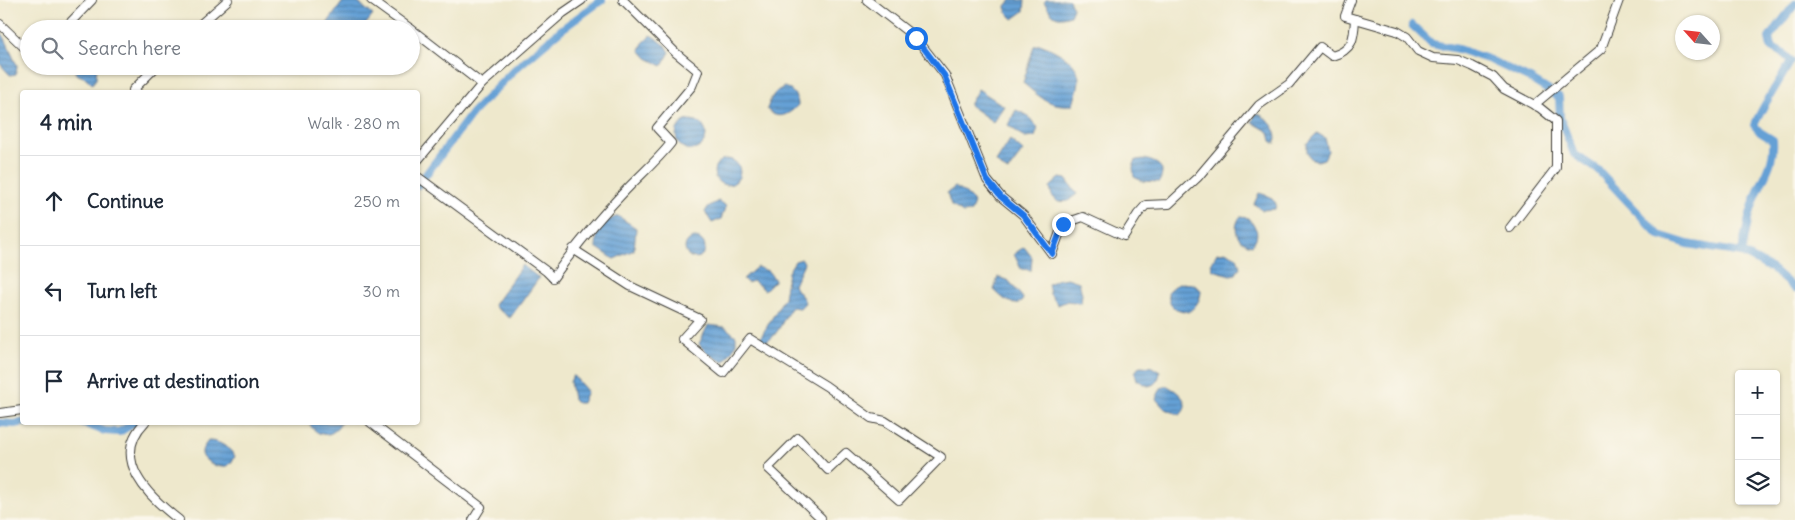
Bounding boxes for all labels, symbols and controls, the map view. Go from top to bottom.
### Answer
north arrow [1675,15,1720,60]
search box [20,20,420,75]
route start [905,27,928,50]
icon: search [38,34,66,62]
text: Search here [78,36,181,60]
text: 4 min [40,109,92,136]
text: Walk · 280 m [308,113,400,133]
icon: ahead [40,187,68,215]
text: Continue [87,189,164,213]
text: 250 m [354,191,400,211]
route end [1052,213,1075,236]
icon: left [40,277,68,305]
text: Turn left [87,279,157,303]
text: 30 m [363,281,400,301]
icon: arrive [40,367,68,395]
text: Arrive at destination [87,369,260,393]
map controls [1735,370,1780,505]
button: + [1735,370,1780,415]
button: − [1735,415,1780,460]
button: layers [1735,460,1780,505]

